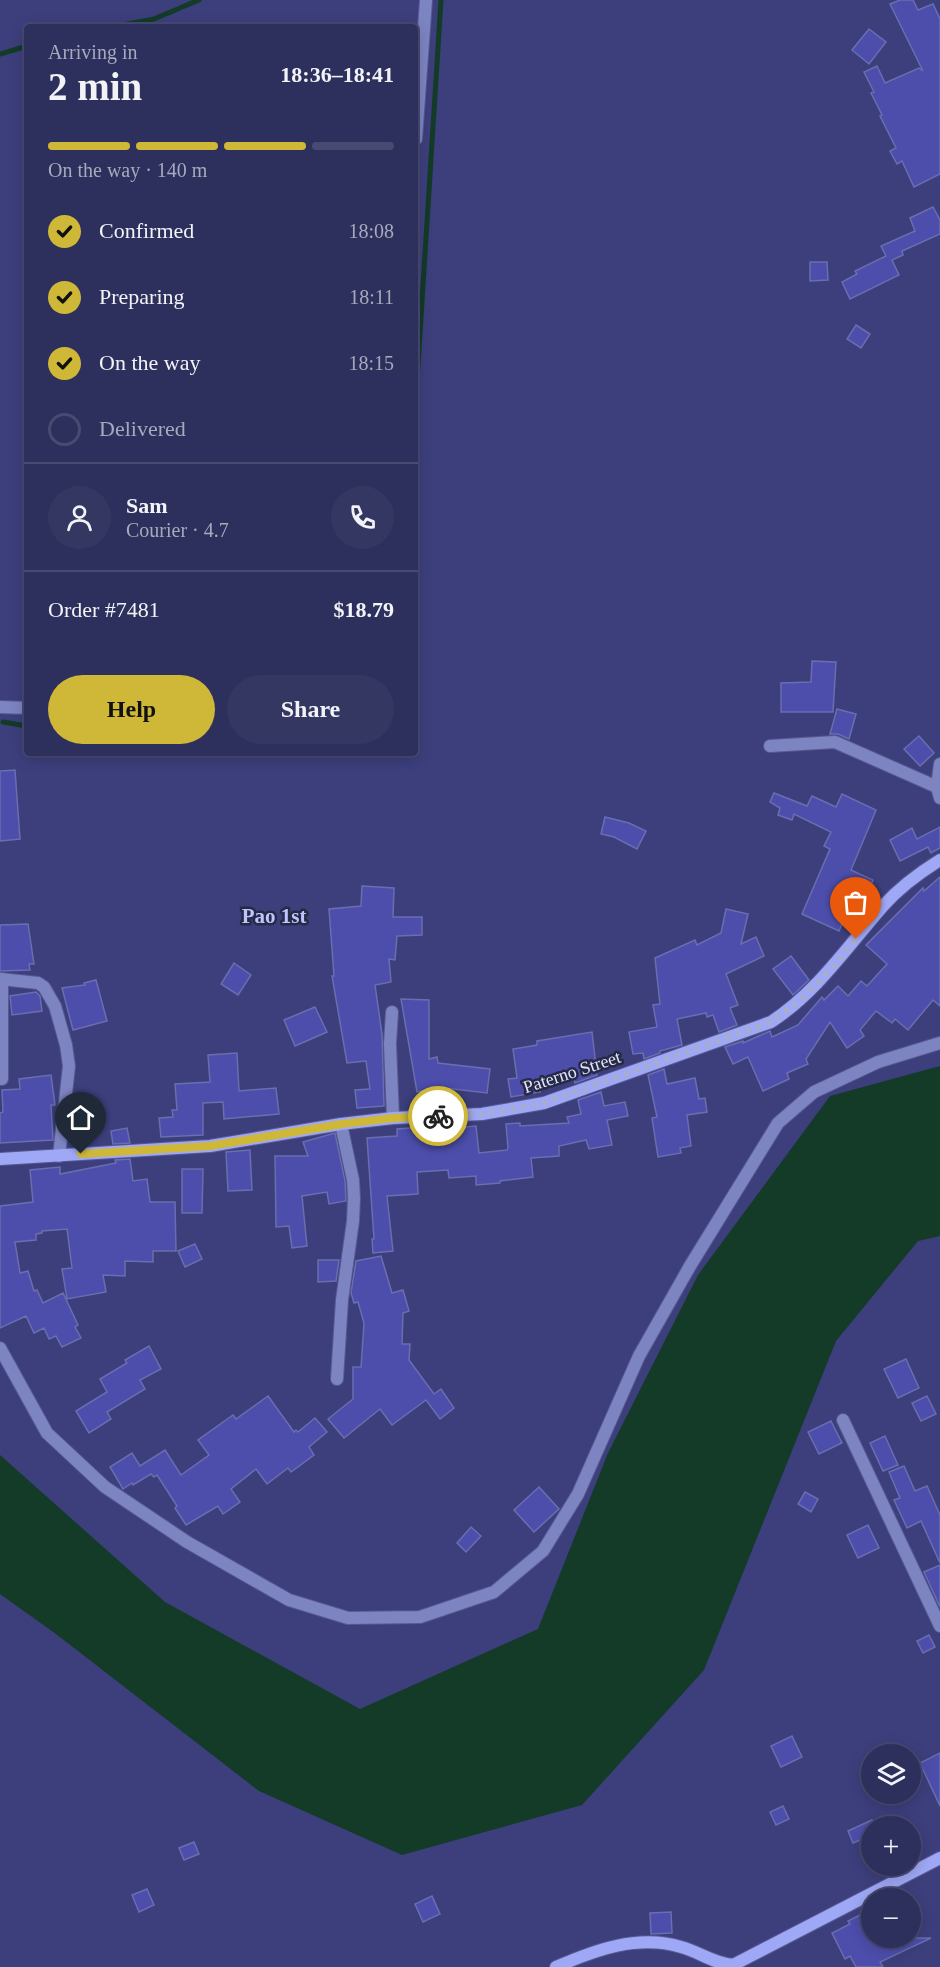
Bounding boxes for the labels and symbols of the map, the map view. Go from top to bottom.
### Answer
pin [830,877,881,939]
district label: Pao 1st [242,904,306,928]
street label: Paterno Street [521,1047,623,1097]
courier [408,1086,468,1146]
pin [55,1092,106,1154]

